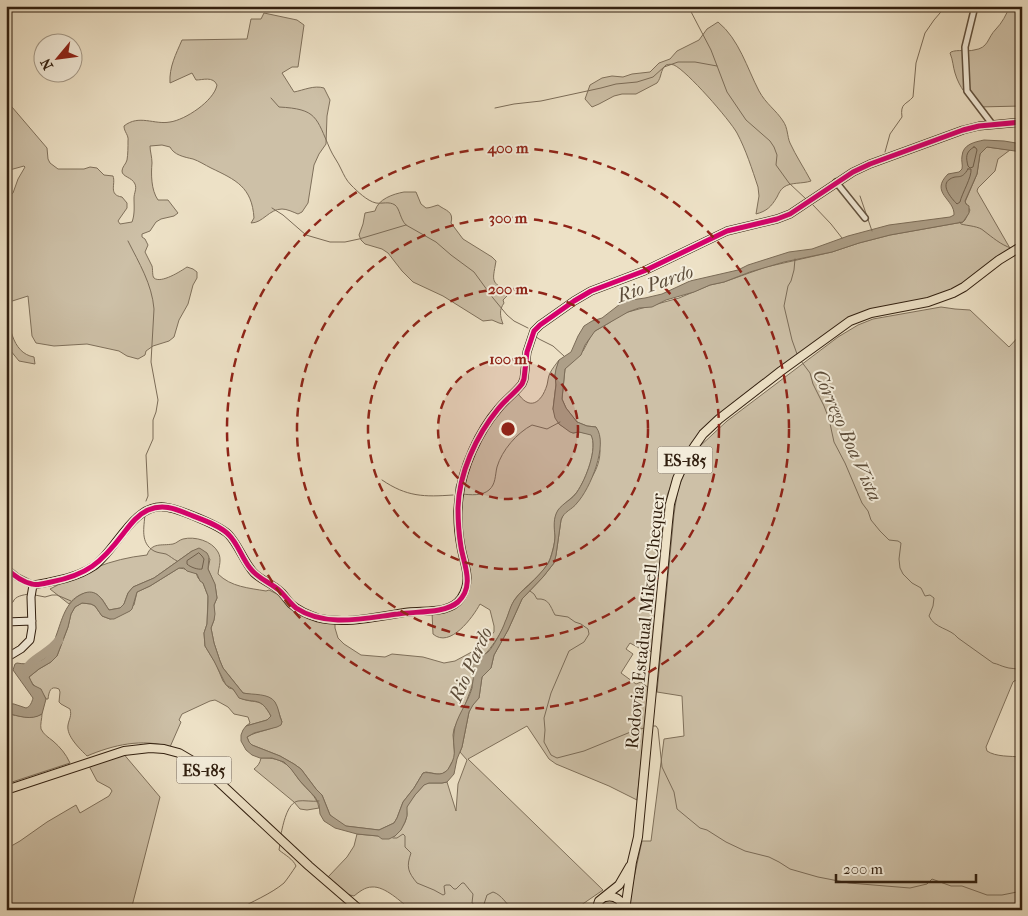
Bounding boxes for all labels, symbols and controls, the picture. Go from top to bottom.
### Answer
north arrow [32,32,82,82]
text: N [37,55,57,73]
text: 400 m [486,139,529,157]
text: 300 m [489,209,528,227]
water label: Rio Pardo [612,261,696,308]
text: 200 m [488,280,528,298]
text: 100 m [489,350,527,368]
water label: Córrego Boa Vista [808,366,886,505]
centre of rings [499,420,517,438]
road number: ES-185 [658,446,712,474]
street label: Rodovia Estadual Mikell Chequer [622,492,669,750]
water label: Rio Pardo [444,624,497,707]
road number: ES-185 [176,756,232,784]
scale bar [836,851,976,883]
text: 200 m [843,860,883,878]

